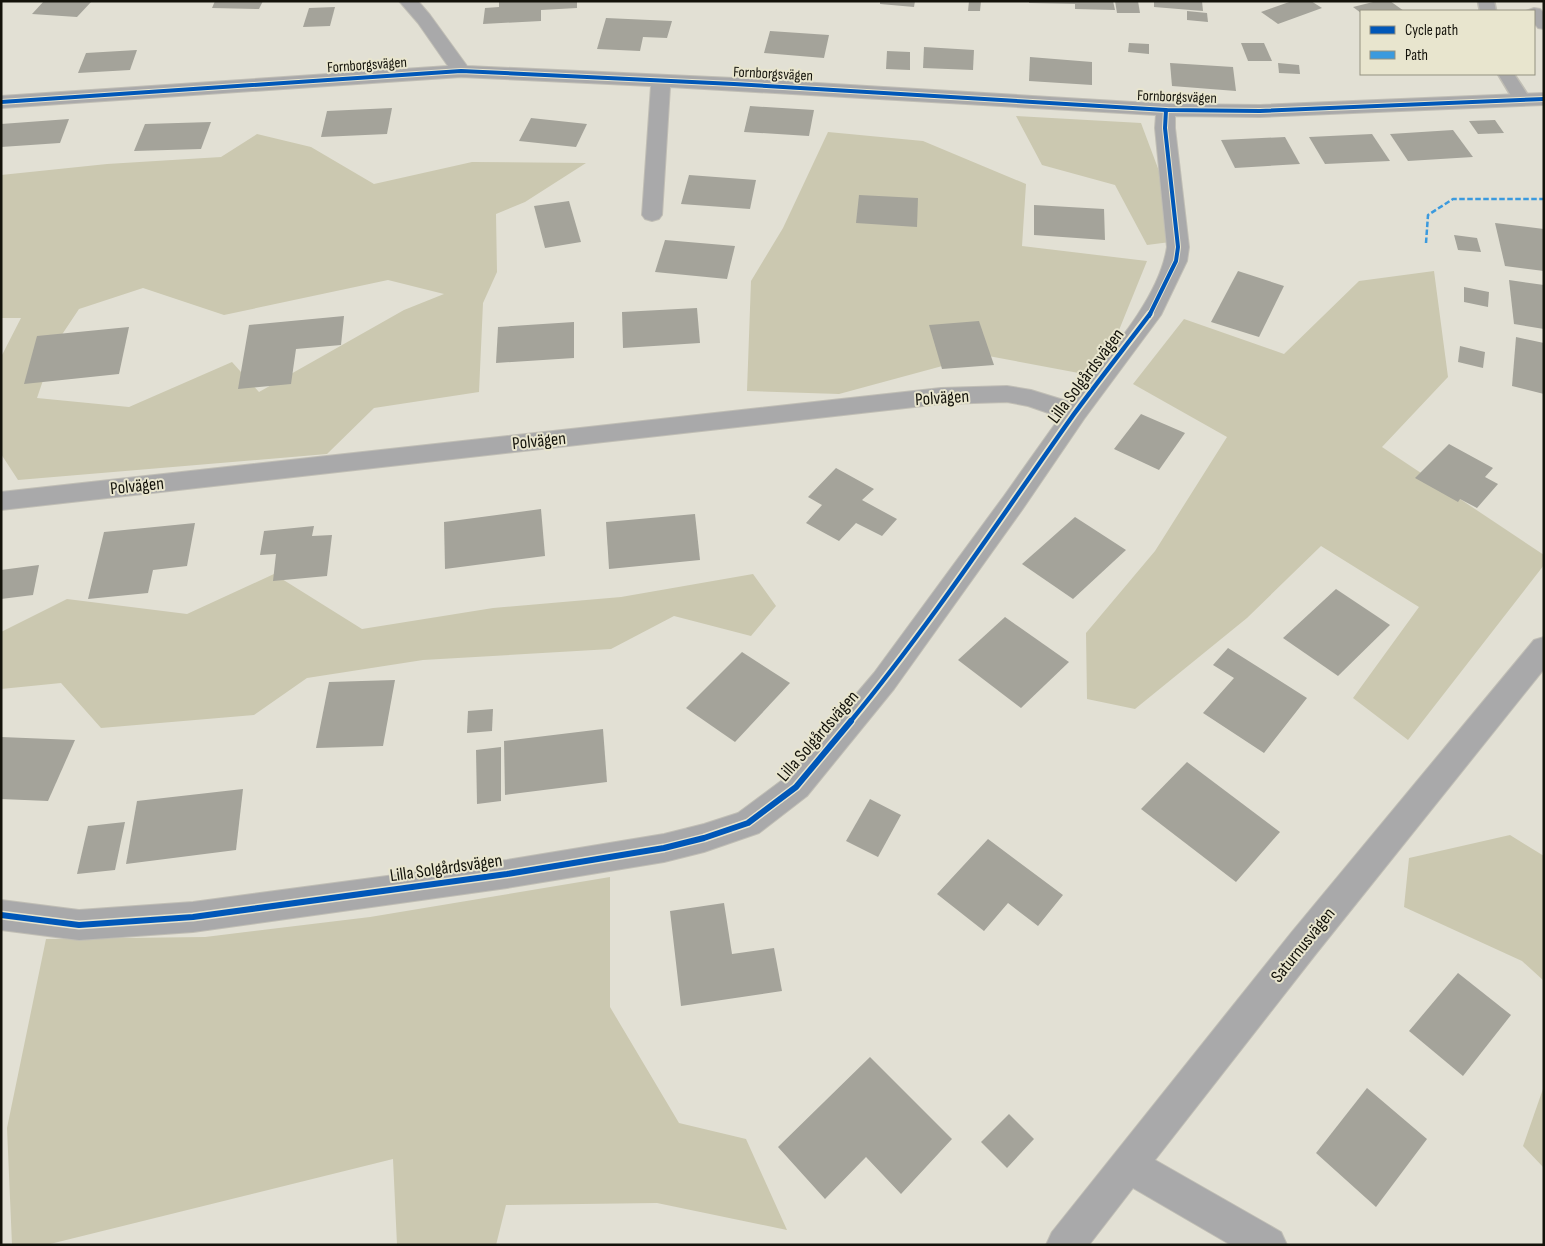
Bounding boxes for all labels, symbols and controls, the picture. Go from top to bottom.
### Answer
legend [1360,10,1535,75]
text: Cycle path [1405,21,1458,40]
text: Path [1405,46,1428,65]
street label: Fornborgsvägen [327,53,407,77]
street label: Fornborgsvägen [733,62,813,86]
street label: Fornborgsvägen [1137,86,1217,108]
street label: Lilla Solgårdsvägen [1043,324,1129,428]
street label: Polvägen [914,386,970,410]
street label: Polvägen [511,428,567,454]
street label: Polvägen [109,473,165,499]
street label: Lilla Solgårdsvägen [773,686,863,786]
street label: Lilla Solgårdsvägen [388,850,504,886]
street label: Saturnusvägen [1266,903,1340,987]

